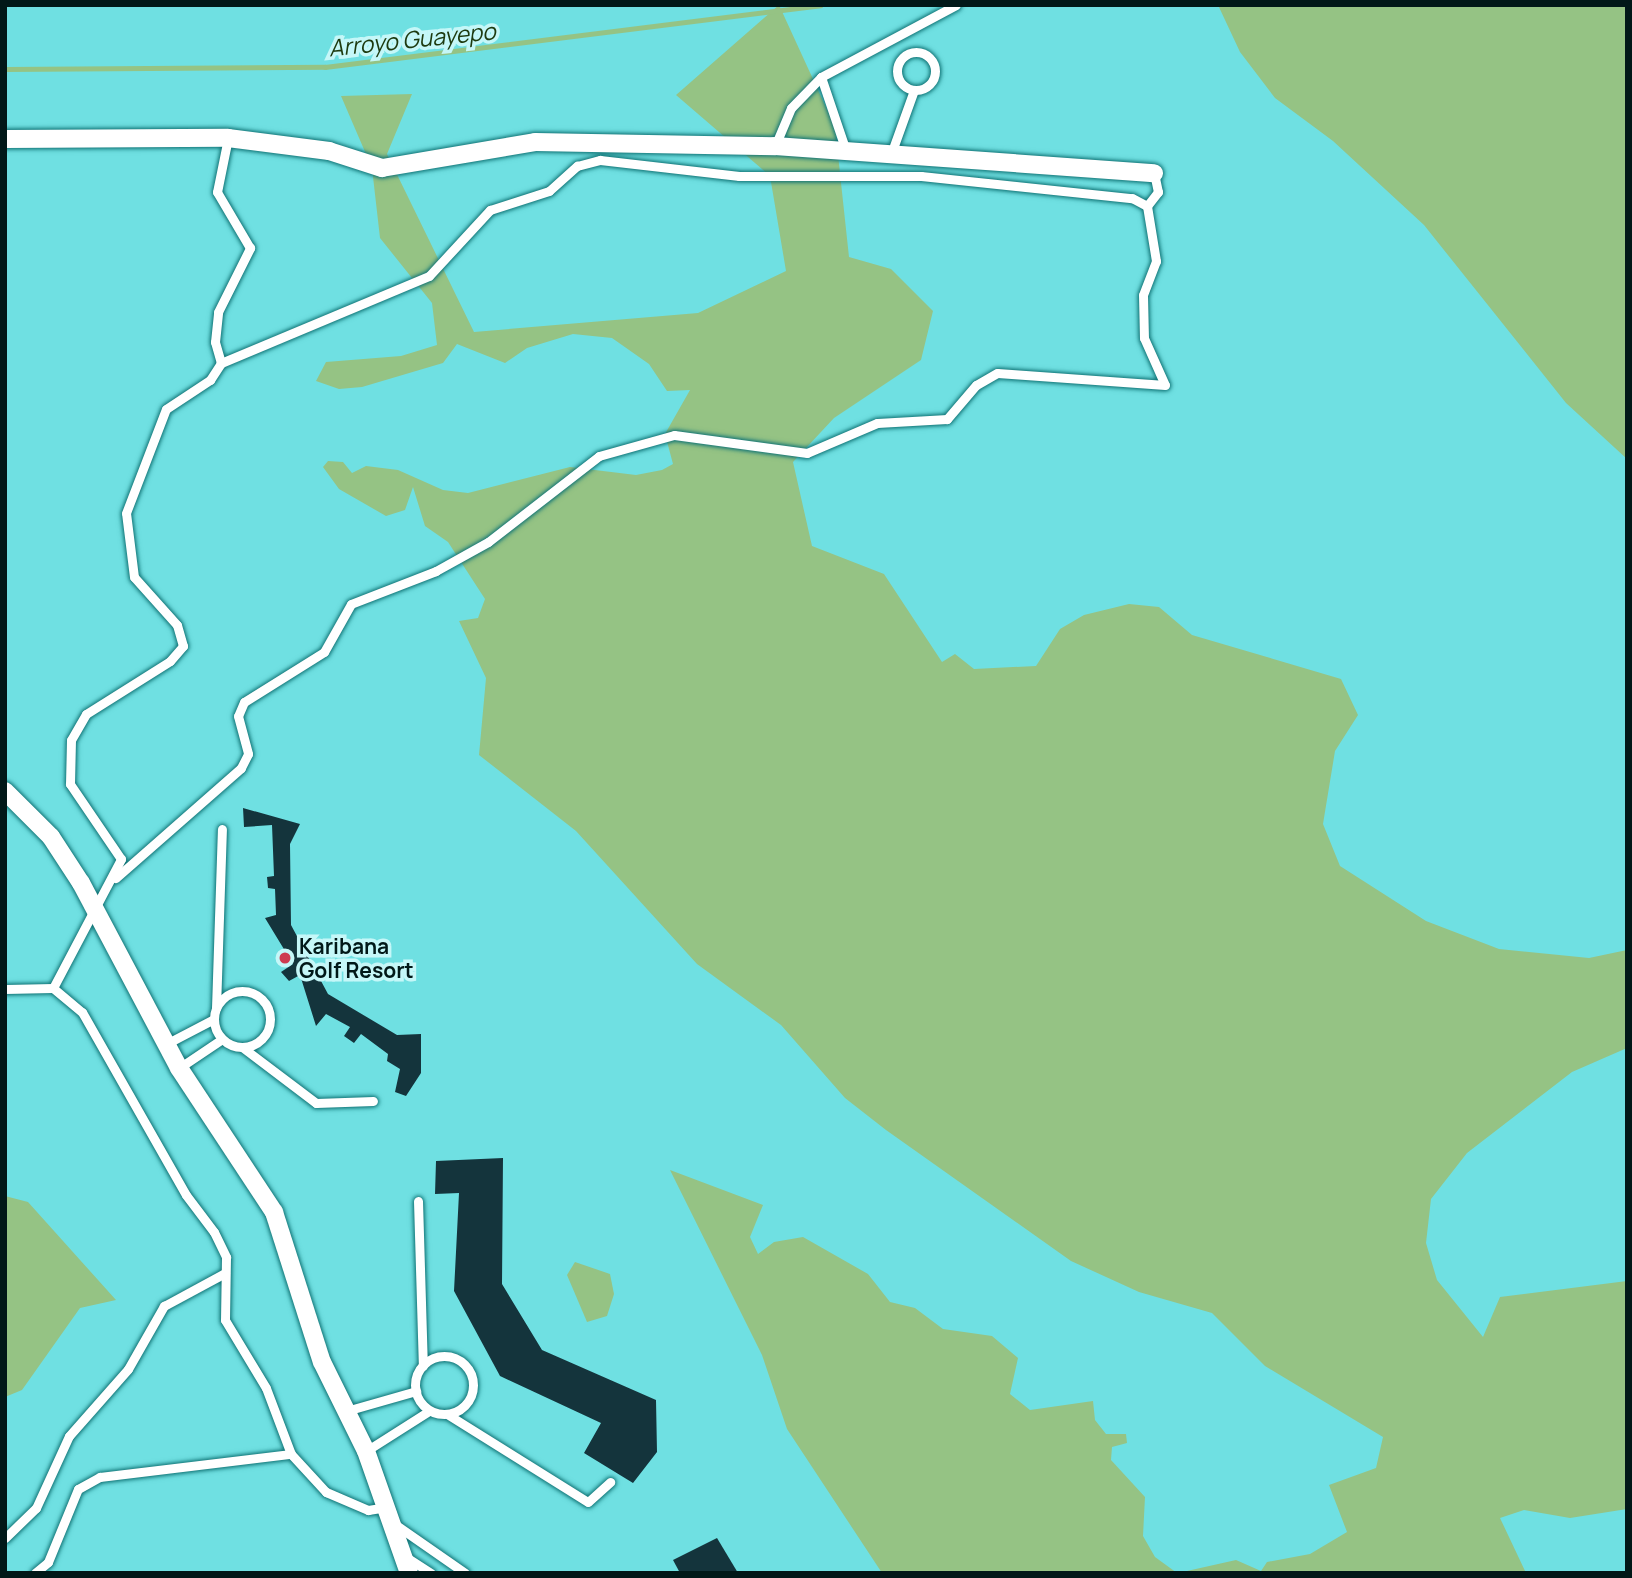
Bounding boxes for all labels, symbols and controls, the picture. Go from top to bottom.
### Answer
water label: Arroyo Guayepo [327,17,497,61]
place label: Karibana Golf Resort [299,933,414,983]
marker: Karibana Golf Resort [277,950,293,966]

